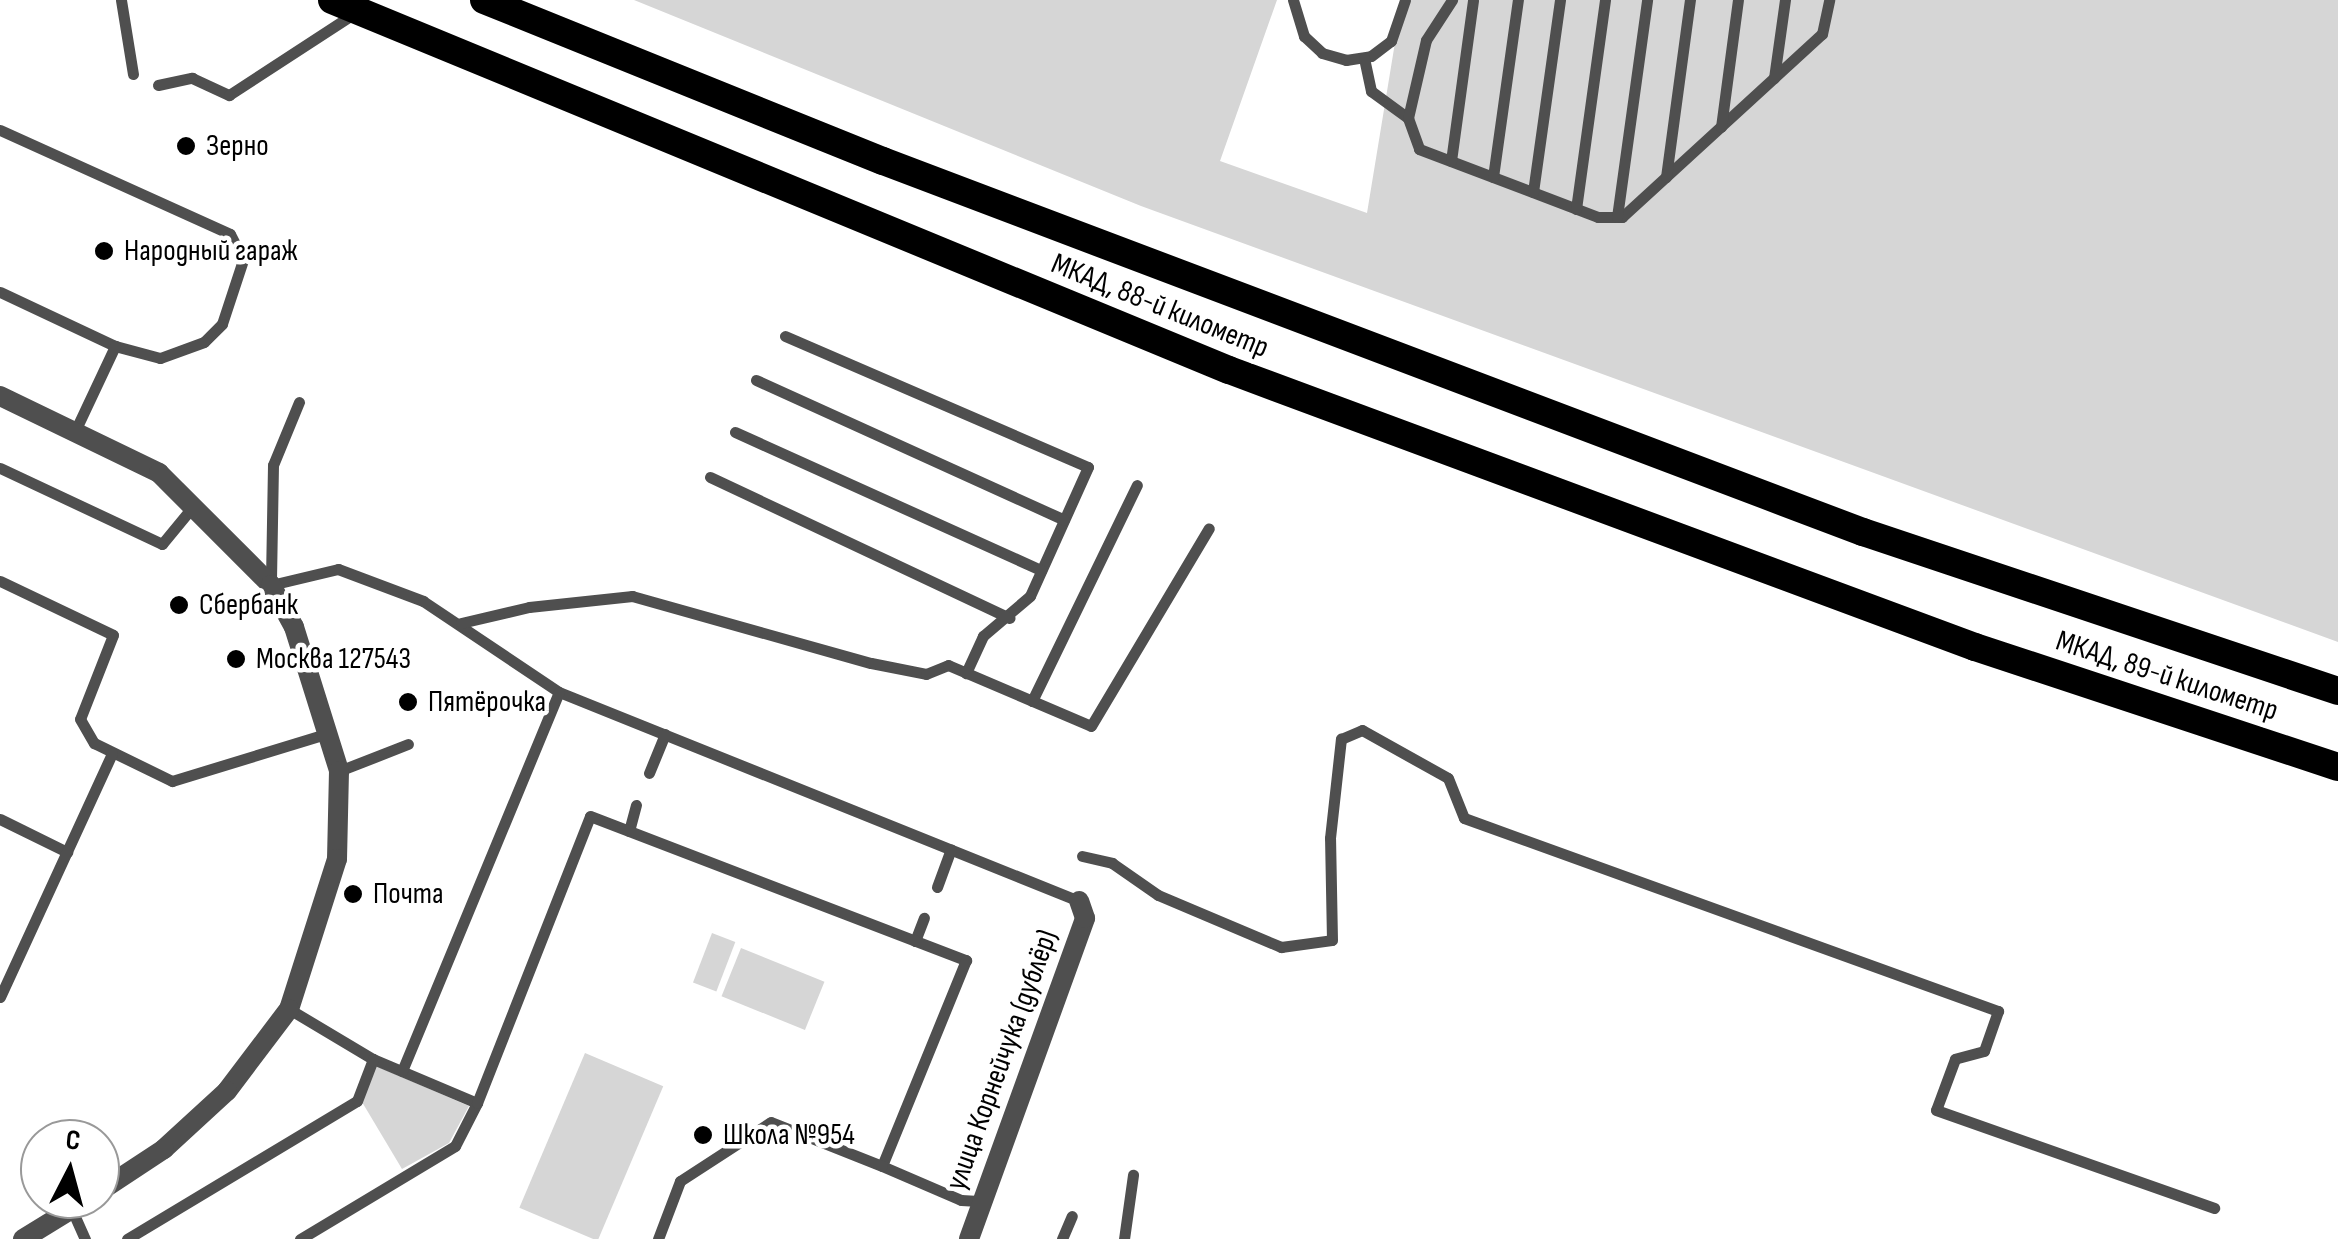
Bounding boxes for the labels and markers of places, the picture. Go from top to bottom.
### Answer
place label: Зерно [206,128,269,164]
marker: Зерно [175,135,197,157]
place label: Народный гараж [124,233,298,269]
marker: Народный гараж [93,240,115,262]
place label: Сбербанк [199,587,298,623]
marker: Сбербанк [168,594,190,616]
place label: Москва 127543 [256,641,411,677]
marker: Москва 127543 [225,648,247,670]
place label: Пятёрочка [428,684,546,720]
marker: Пятёрочка [397,691,419,713]
place label: Почта [373,876,444,912]
marker: Почта [342,883,364,905]
place label: Школа №954 [723,1117,855,1153]
marker: Школа №954 [692,1124,714,1146]

